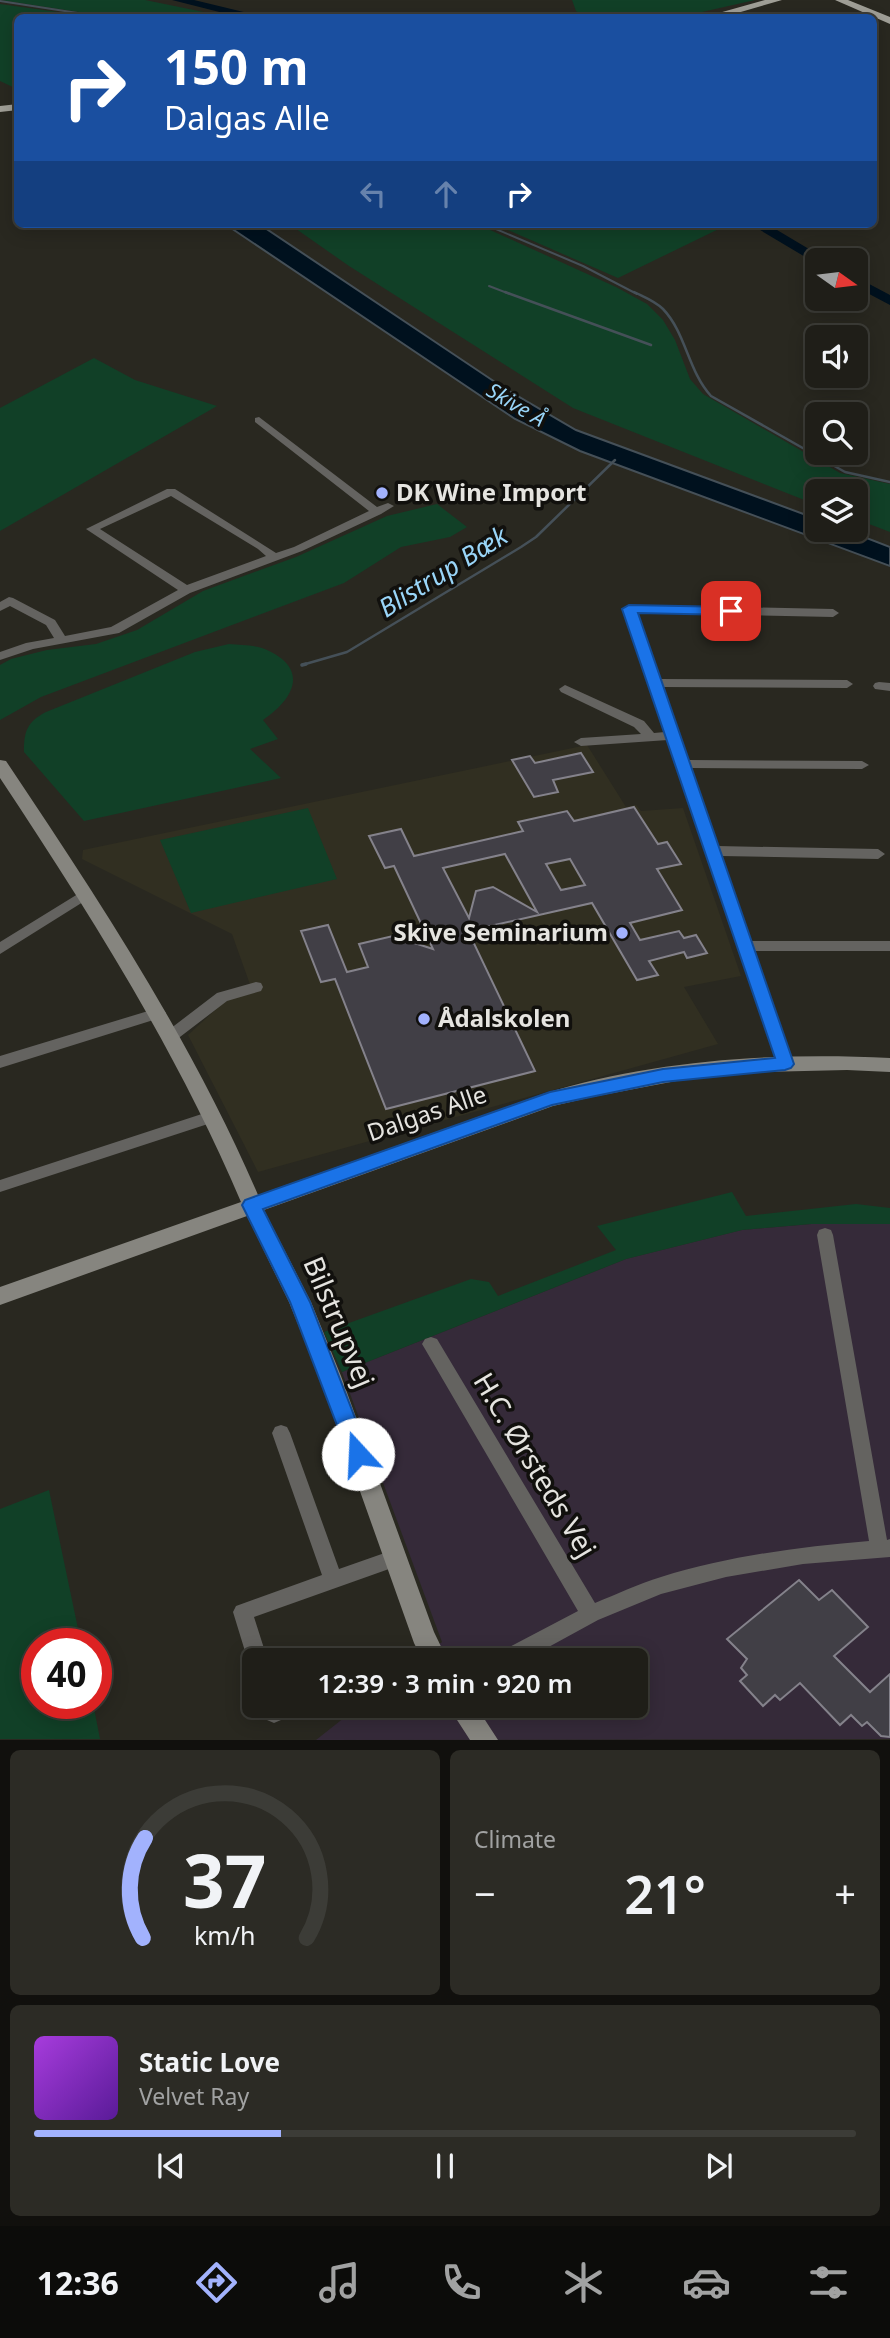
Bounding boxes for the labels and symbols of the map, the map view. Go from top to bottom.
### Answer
north arrow [805,248,868,312]
water label: Skive Å [482,376,551,433]
place label: DK Wine Import [396,475,586,508]
marker: DK Wine Import [374,485,390,501]
water label: Blistrup Bæk [371,517,515,625]
pin [701,581,761,641]
place label: Skive Seminarium [393,915,608,948]
marker: Skive Seminarium [614,925,630,941]
place label: Ådalskolen [438,1001,570,1034]
marker: Ådalskolen [416,1011,432,1027]
street label: Dalgas Alle [362,1077,491,1148]
street label: Bilstrupvej [295,1250,385,1393]
street label: H.C. Ørsteds Vej [466,1365,606,1564]
position arrow [321,1417,395,1491]
speed limit sign: 40 [21,1628,112,1719]

